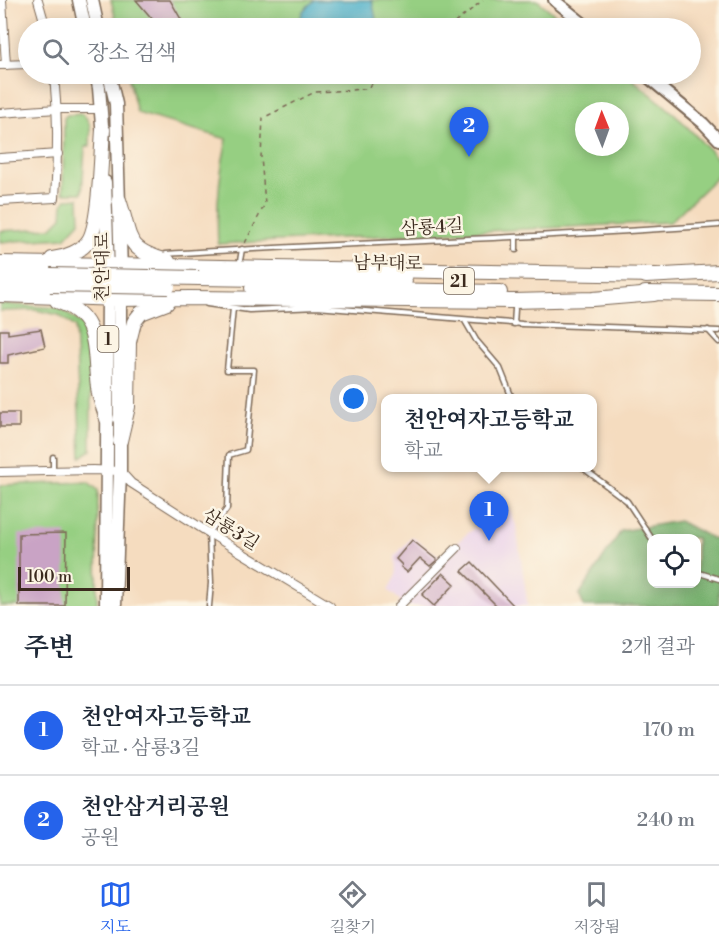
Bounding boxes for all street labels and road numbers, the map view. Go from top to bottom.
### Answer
street label: 삼룡4길 [400,214,464,241]
street label: 천안대로 [91,232,114,302]
street label: 남부대로 [353,251,423,276]
road number: 21 [444,268,474,294]
road number: 1 [98,326,118,352]
street label: 삼룡3길 [198,503,263,556]

